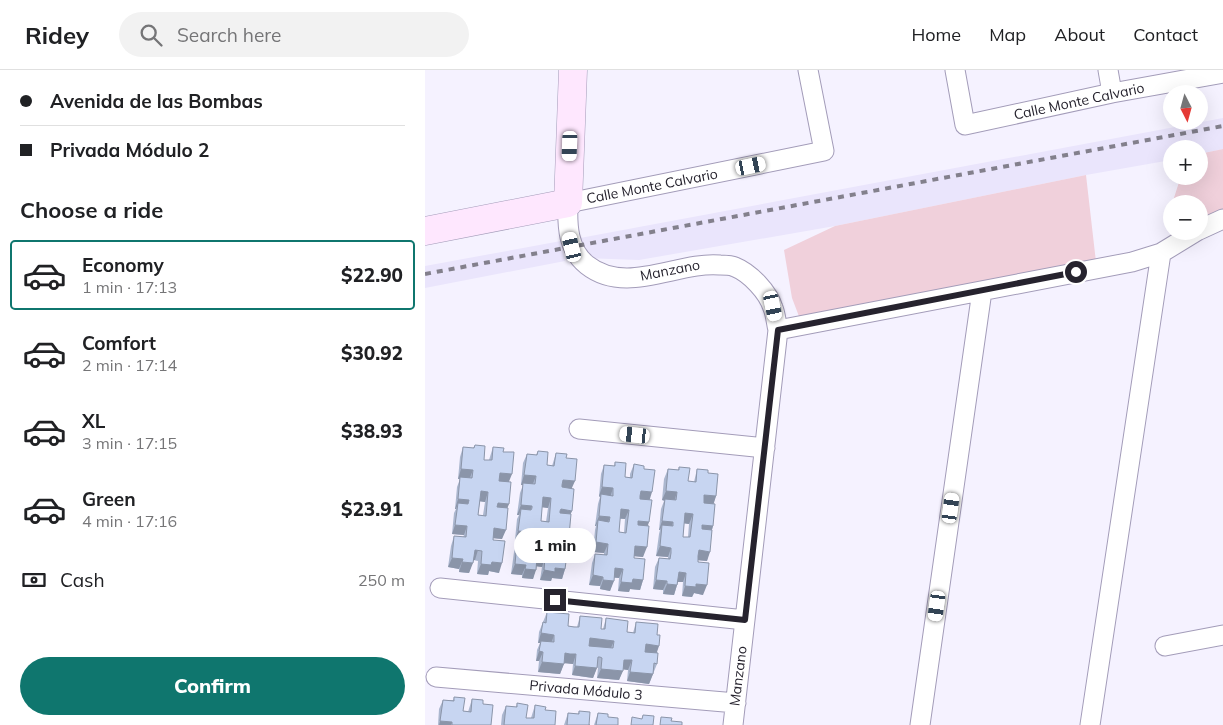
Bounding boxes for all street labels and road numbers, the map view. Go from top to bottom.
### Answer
street label: Calle Monte Calvario [1012,78,1146,124]
street label: Calle Monte Calvario [585,164,719,208]
street label: Manzano [639,255,701,285]
street label: Manzano [725,645,751,707]
street label: Privada Módulo 3 [529,676,643,704]

